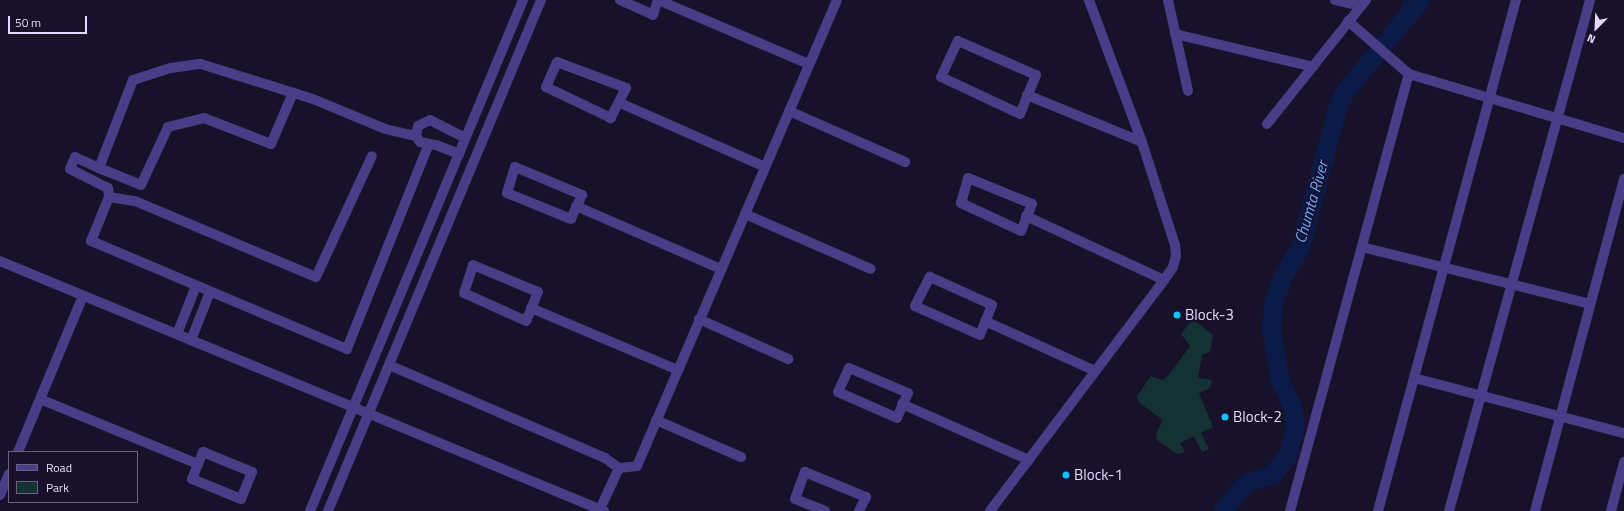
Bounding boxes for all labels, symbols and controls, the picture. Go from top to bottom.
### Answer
scale bar [10,8,89,34]
north arrow [1576,8,1616,48]
text: 50 m [15,13,41,32]
text: N [1584,30,1598,48]
water label: Chumta River [1290,159,1332,245]
place label: Block-3 [1185,306,1234,324]
marker: Block-3 [1172,310,1182,320]
place label: Block-2 [1233,408,1282,426]
marker: Block-2 [1220,412,1230,422]
legend [8,451,138,503]
text: Road [46,458,72,477]
place label: Block-1 [1074,466,1123,484]
marker: Block-1 [1061,470,1071,480]
text: Park [46,478,69,497]

